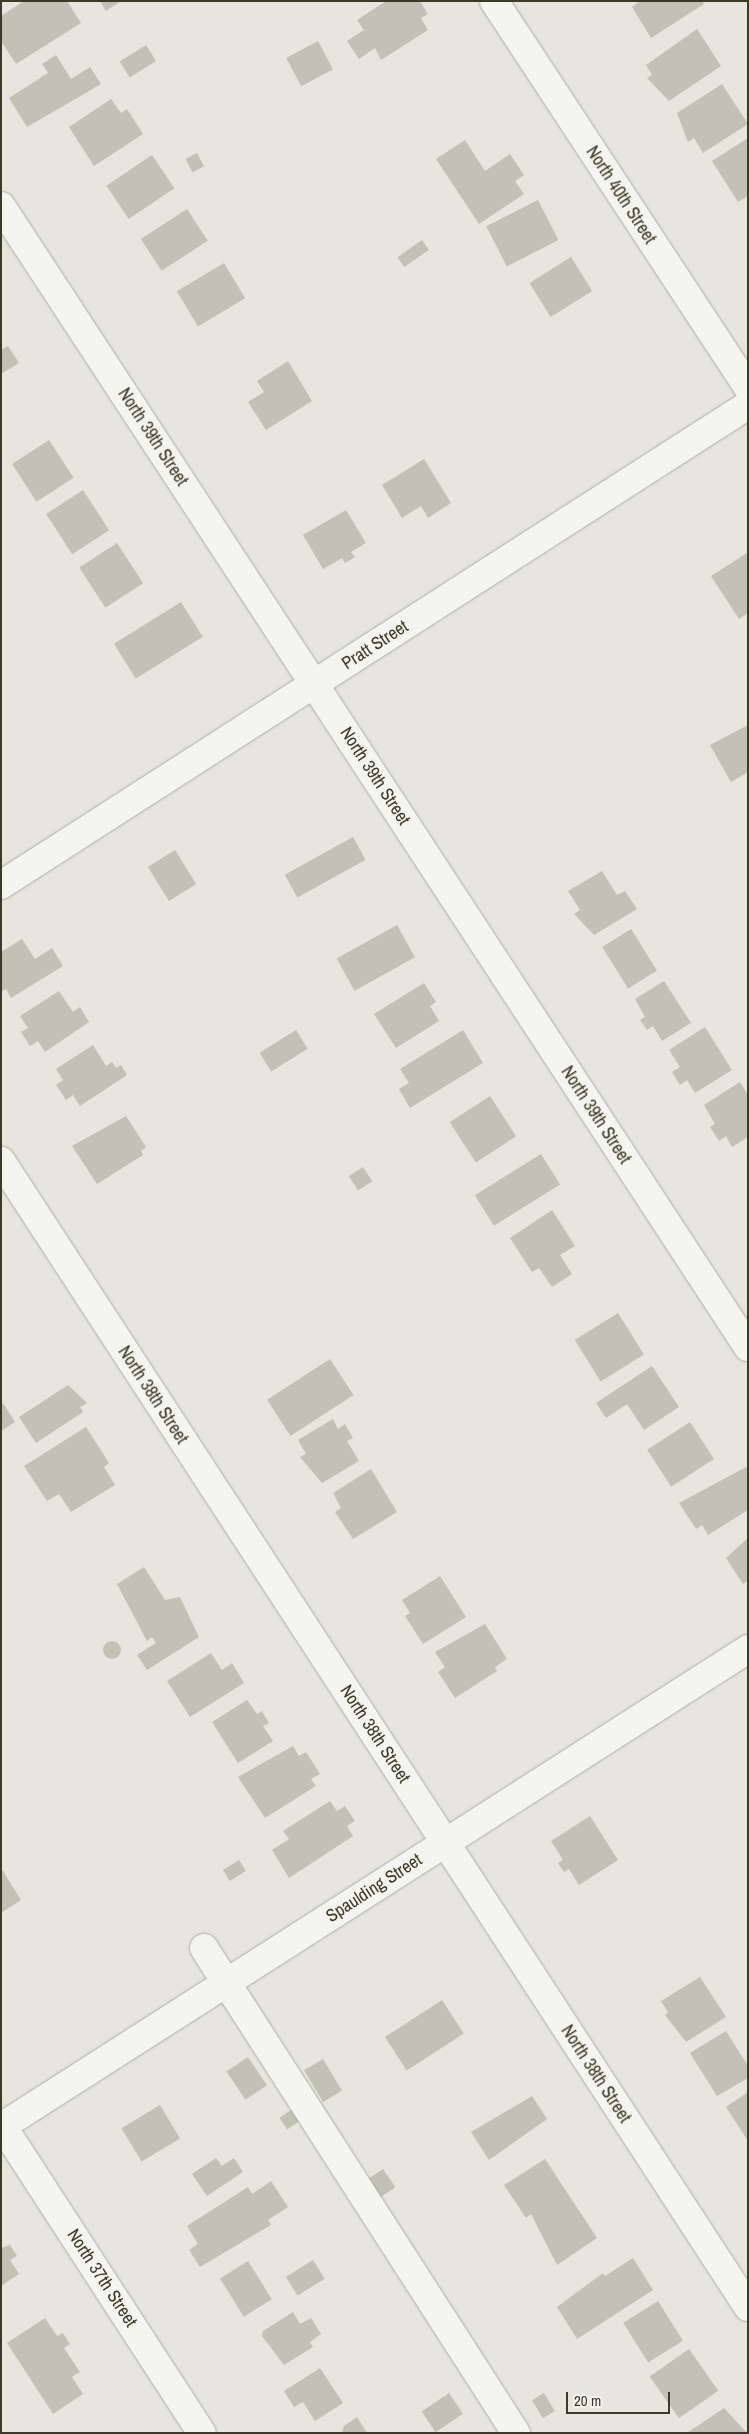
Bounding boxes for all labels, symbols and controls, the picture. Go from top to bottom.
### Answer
street label: North 40th Street [581,142,661,248]
street label: North 39th Street [113,384,193,490]
street label: Pratt Street [338,616,412,674]
street label: North 39th Street [335,723,415,829]
street label: North 39th Street [556,1062,636,1168]
street label: North 38th Street [113,1342,193,1448]
street label: North 38th Street [335,1681,415,1787]
street label: Spaulding Street [322,1849,426,1927]
street label: North 38th Street [556,2021,636,2127]
street label: North 37th Street [62,2225,142,2331]
scale bar [569,2382,673,2414]
text: 20 m [574,2390,601,2411]

